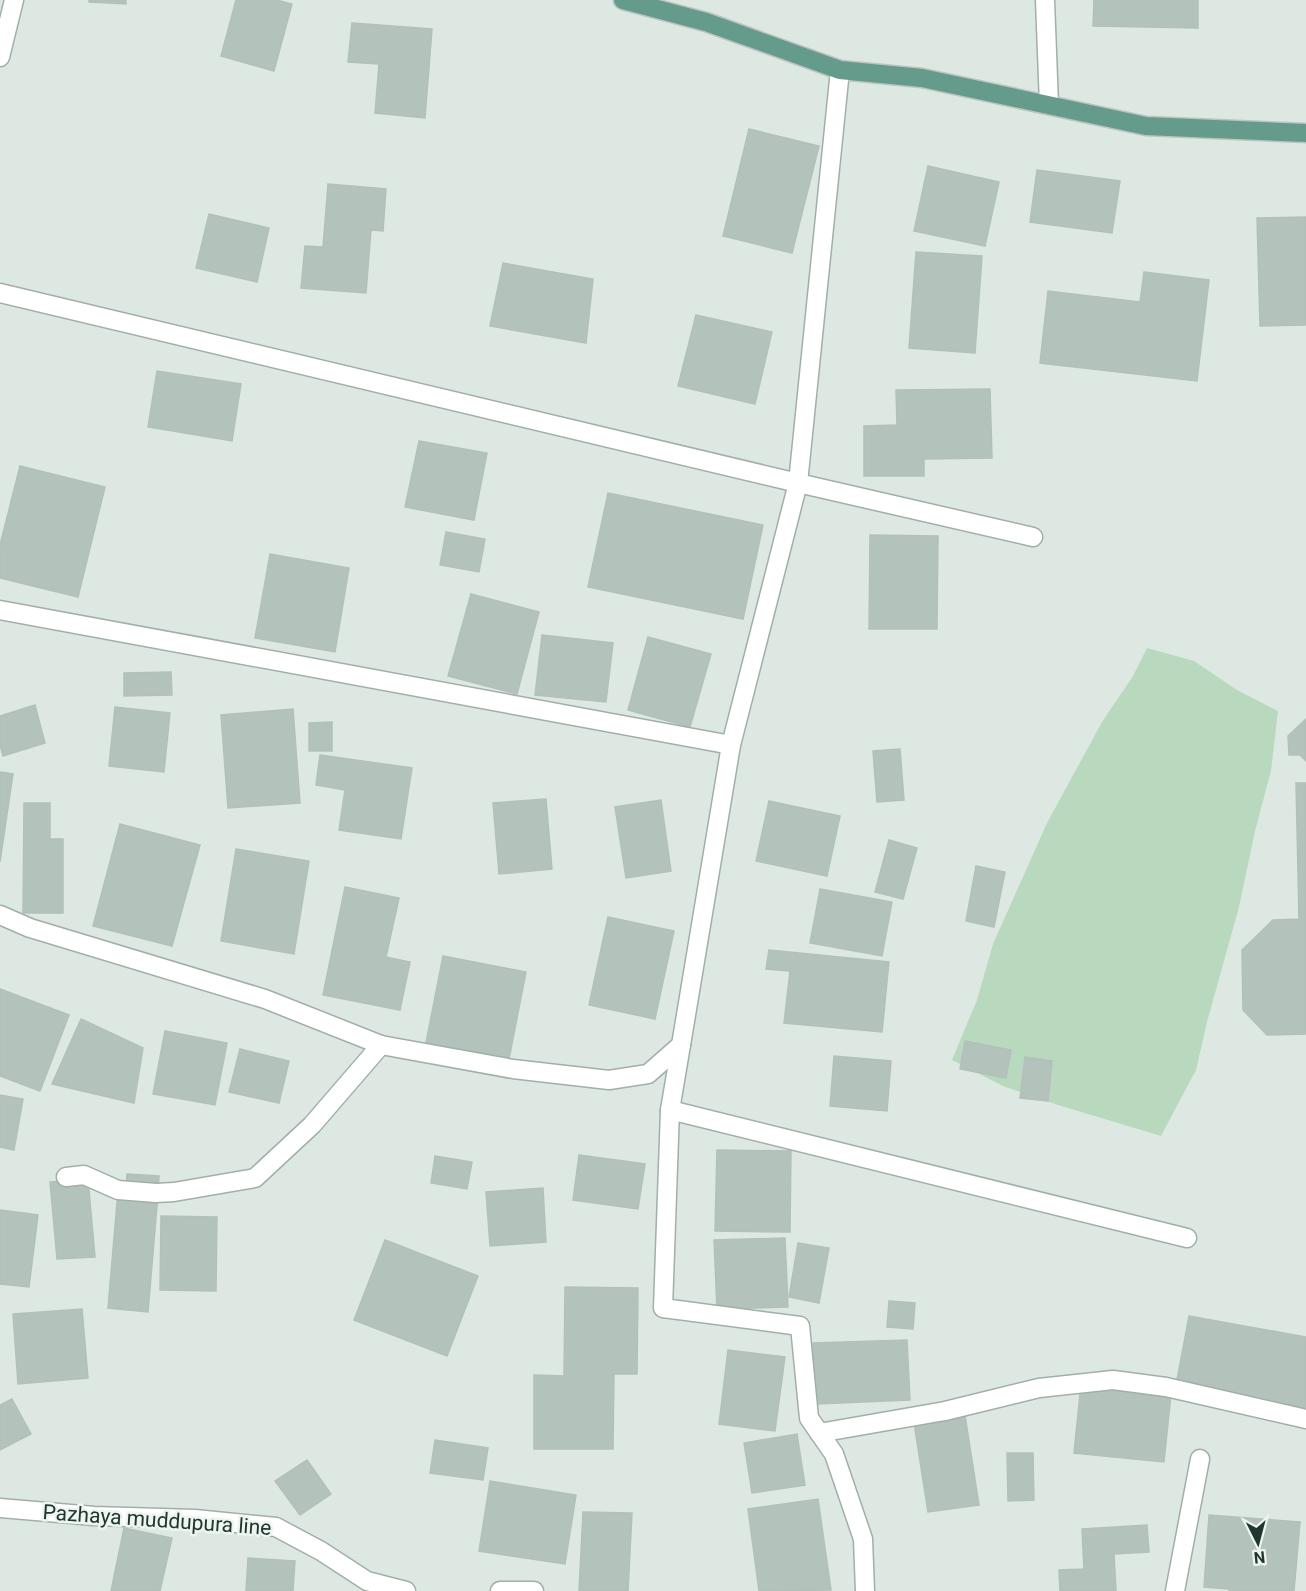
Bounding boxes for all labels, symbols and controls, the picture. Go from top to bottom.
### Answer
street label: Pazhaya muddupura line [42,1500,272,1540]
north arrow [1228,1513,1288,1573]
text: N [1253,1547,1266,1567]

